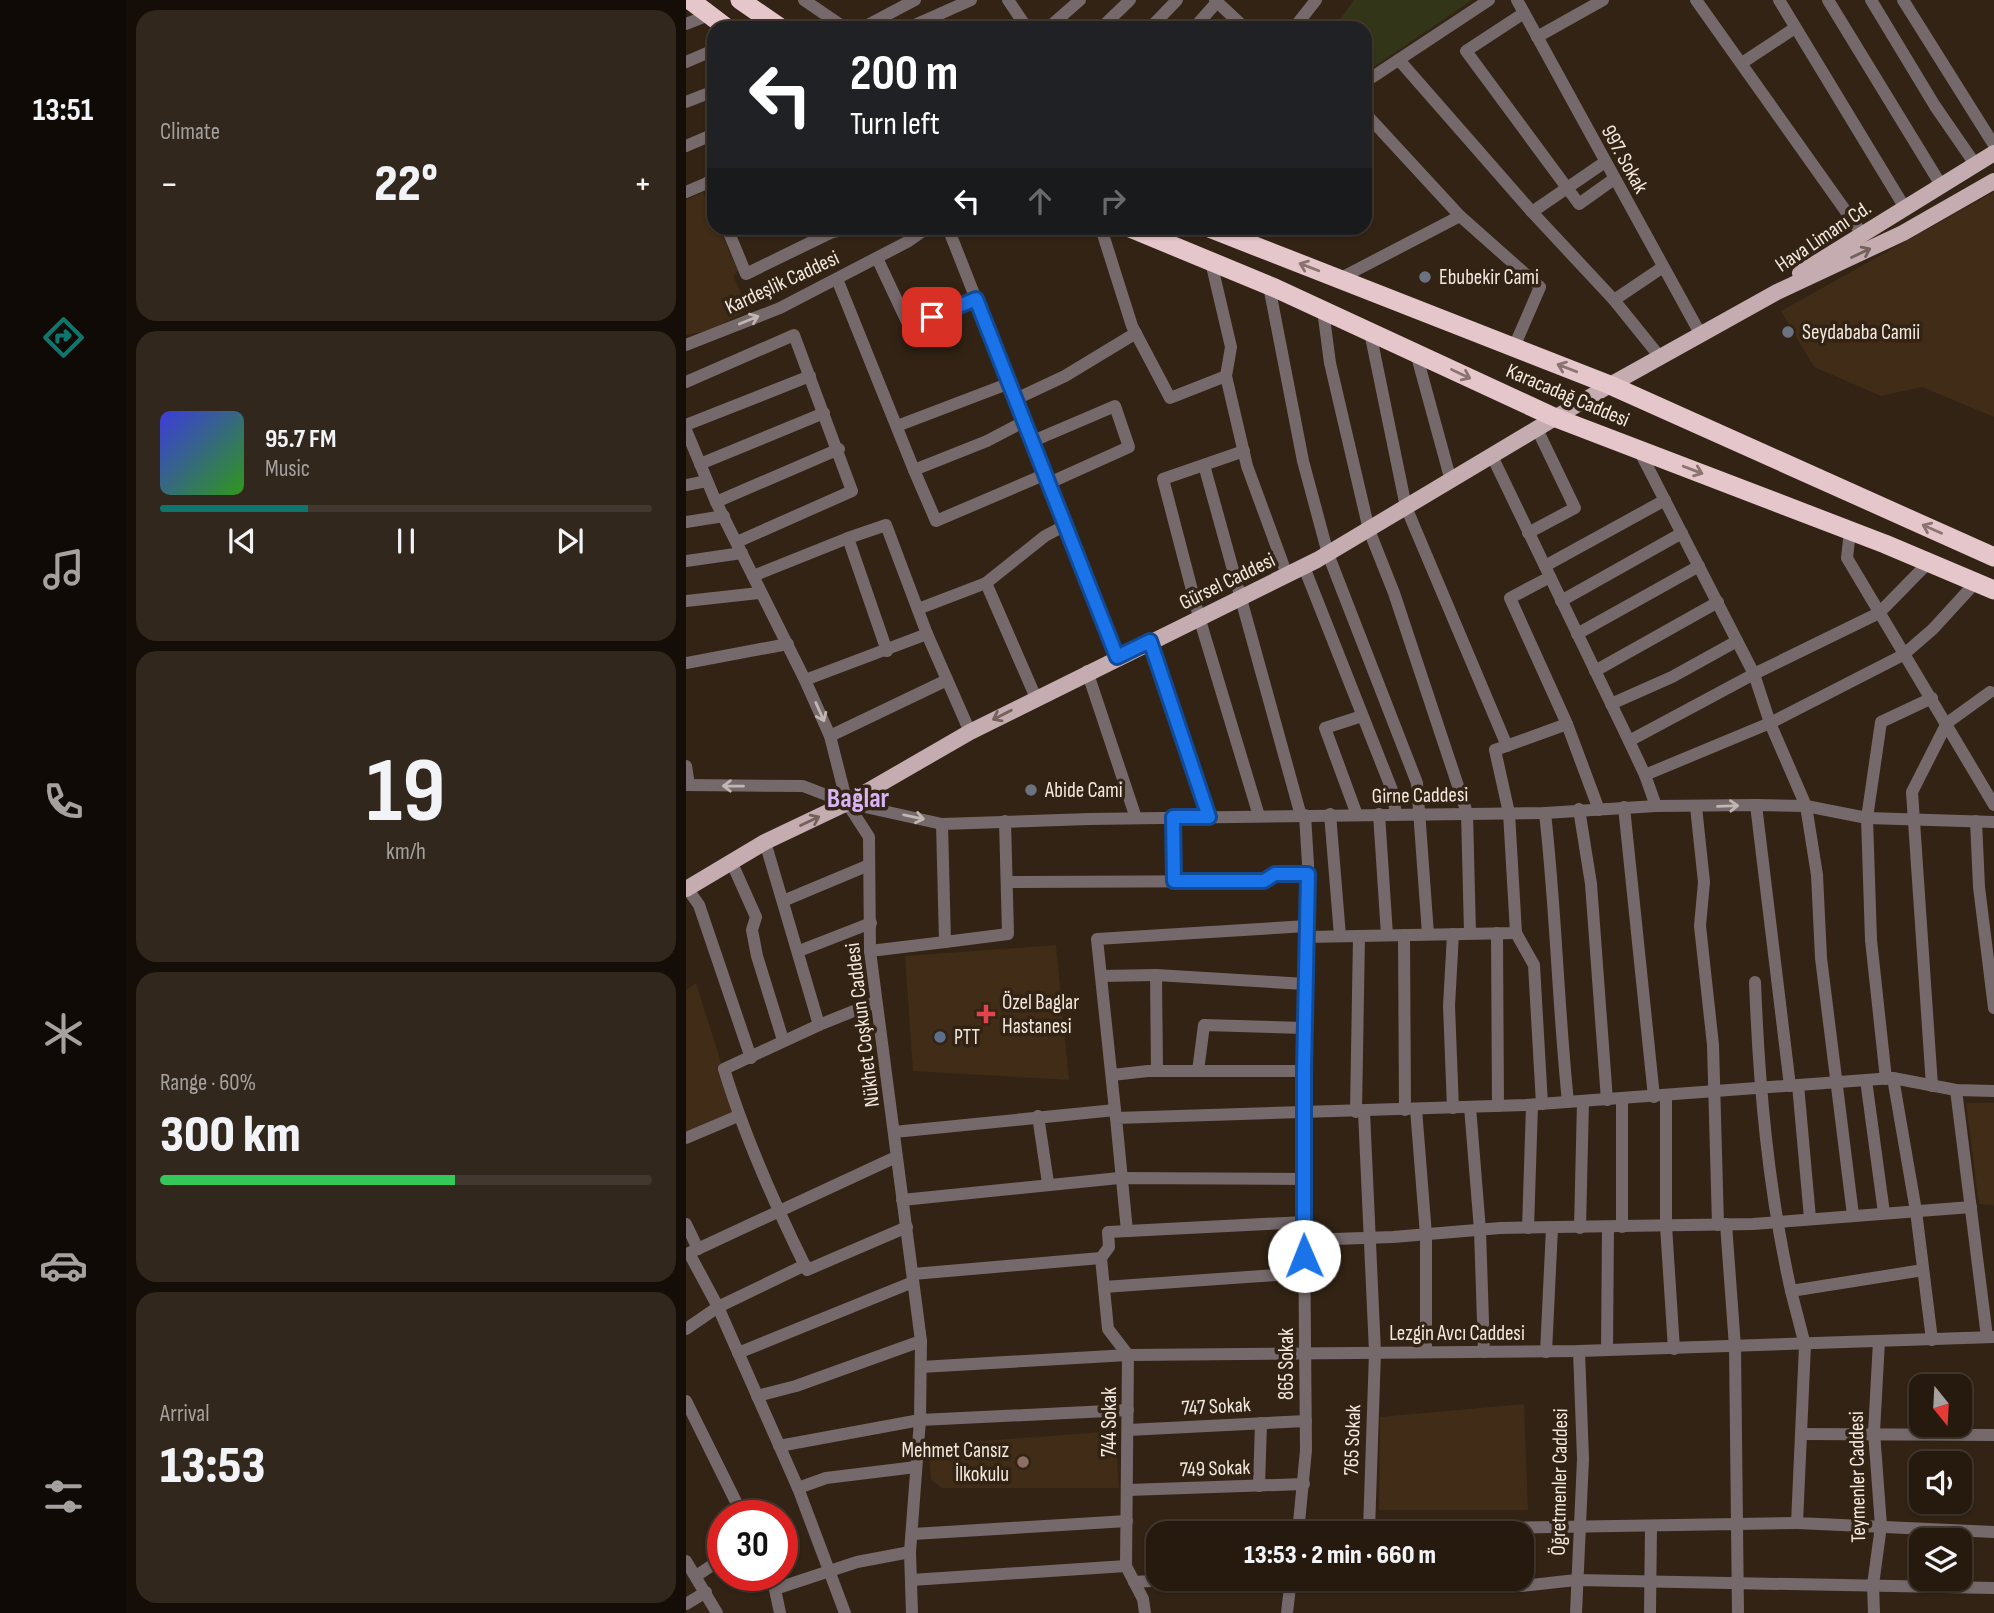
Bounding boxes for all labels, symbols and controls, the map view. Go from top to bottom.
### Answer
text: 200 m [850,45,958,104]
icon: left [735,49,826,140]
text: 13:51 [33,91,93,130]
text: Turn left [850,105,940,144]
text: Climate [160,118,220,146]
street label: 997. Sokak [1596,121,1653,198]
text: 22° [374,153,438,216]
text: − [160,162,179,207]
text: + [633,162,652,207]
icon: left [948,182,986,220]
icon: ahead [1021,182,1059,220]
icon: right [1094,182,1132,220]
street label: Hava Limanı Cd. [1771,195,1876,278]
street label: Kardeşlik Caddesi [721,245,843,320]
one-way arrow [1850,246,1871,259]
one-way arrow [1299,259,1321,272]
place label: Ebubekir Cami [1439,265,1539,290]
marker: Ebubekir Cami [1417,269,1433,285]
pin [902,287,962,347]
icon: arrive [913,298,951,336]
icon: directions [39,313,88,362]
one-way arrow [738,313,760,326]
place label: Seydababa Camii [1802,320,1920,345]
marker: Seydababa Camii [1780,324,1796,340]
street label: Karacadağ Caddesi [1502,358,1633,433]
one-way arrow [1556,360,1578,373]
one-way arrow [1450,368,1471,381]
text: 95.7 FM [265,424,336,455]
text: Music [265,455,310,483]
one-way arrow [1682,465,1704,478]
icon: previous [223,522,261,560]
icon: pause [387,522,425,560]
icon: next [551,522,589,560]
one-way arrow [1922,522,1943,535]
icon: music [39,545,88,594]
street label: Gürsel Caddesi [1175,548,1279,615]
one-way arrow [814,701,827,723]
one-way arrow [992,709,1013,723]
text: 19 [367,738,445,847]
icon: phone [39,777,88,826]
place label: Abide Cami [1044,778,1123,803]
one-way arrow [721,779,744,793]
district label: Bağlar [827,782,890,815]
marker: Abide Cami [1023,782,1039,798]
street label: Girne Caddesi [1372,782,1468,809]
one-way arrow [1716,799,1739,812]
one-way arrow [902,811,925,825]
one-way arrow [799,813,820,827]
text: km/h [386,838,426,866]
street label: Nükhet Coşkun Caddesi [840,941,885,1109]
place label: Özel Baglar Hastanesi [1002,990,1079,1039]
marker: Özel Baglar Hastanesi [976,1004,996,1024]
icon: climate [39,1009,88,1058]
place label: PTT [954,1025,980,1050]
marker: PTT [932,1029,948,1045]
text: Range · 60% [160,1069,256,1097]
text: 300 km [160,1104,301,1167]
position arrow [1267,1219,1341,1293]
icon: car [39,1241,88,1290]
street label: Lezgin Avcı Caddesi [1389,1321,1525,1346]
street label: 865 Sokak [1274,1328,1299,1400]
north arrow [1909,1374,1972,1437]
map controls [1909,1374,1972,1591]
street label: 744 Sokak [1097,1387,1122,1457]
street label: 747 Sokak [1181,1392,1251,1421]
text: Arrival [160,1400,209,1428]
street label: 765 Sokak [1339,1404,1366,1476]
street label: Öğretmenler Caddesi [1546,1408,1573,1556]
street label: Teymenler Caddesi [1844,1411,1871,1543]
text: 13:53 [160,1435,265,1498]
place label: Mehmet Cansız İlkokulu [902,1438,1009,1487]
button: sound [1909,1451,1972,1514]
marker: Mehmet Cansız İlkokulu [1015,1454,1031,1470]
street label: 749 Sokak [1179,1455,1251,1482]
icon: filters [39,1472,88,1521]
speed limit sign: 30 [707,1500,798,1591]
button: layers [1909,1528,1972,1591]
text: 13:53 · 2 min · 660 m [1244,1540,1436,1571]

